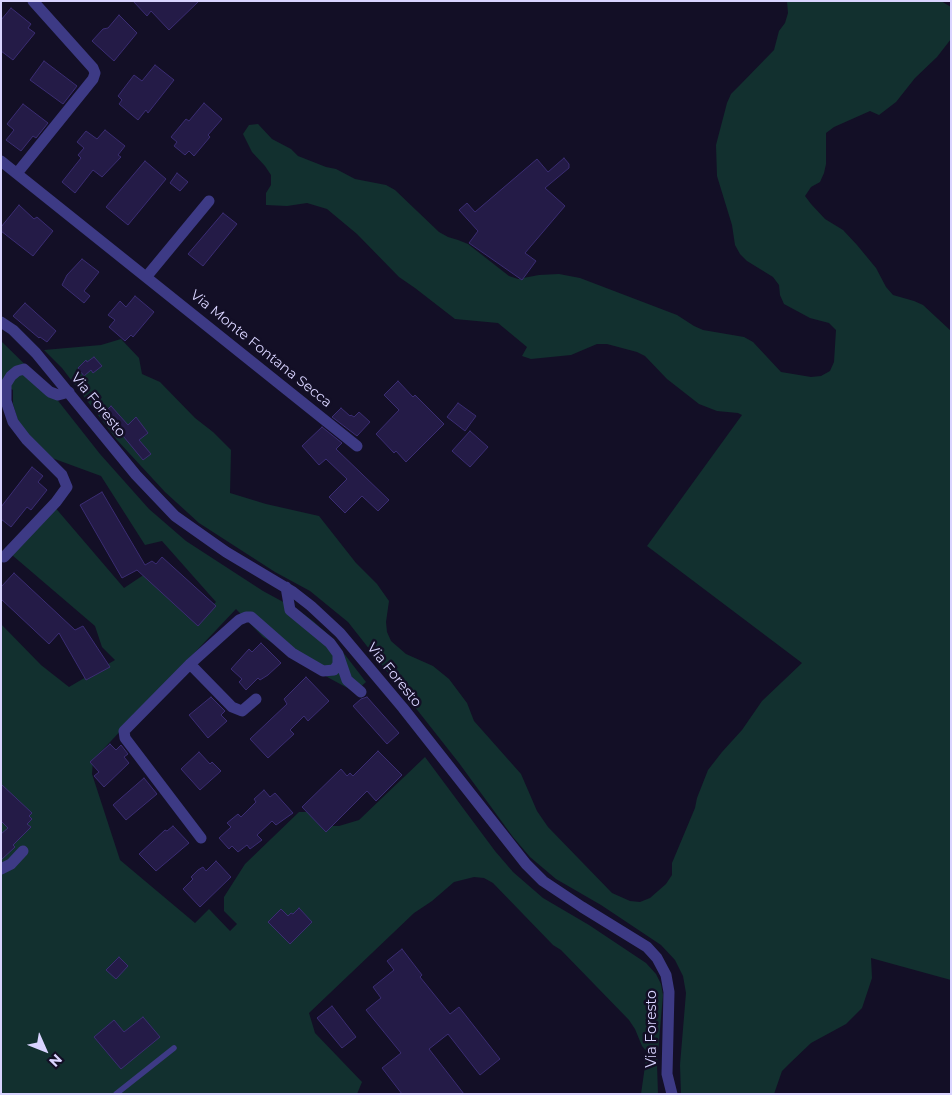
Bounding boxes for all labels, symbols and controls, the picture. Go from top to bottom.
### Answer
street label: Via Monte Fontana Secca [187,287,335,411]
street label: Via Foresto [67,370,129,440]
street label: Via Foresto [363,640,425,710]
street label: Via Foresto [644,990,660,1068]
north arrow [20,1025,70,1075]
text: N [45,1050,66,1071]

